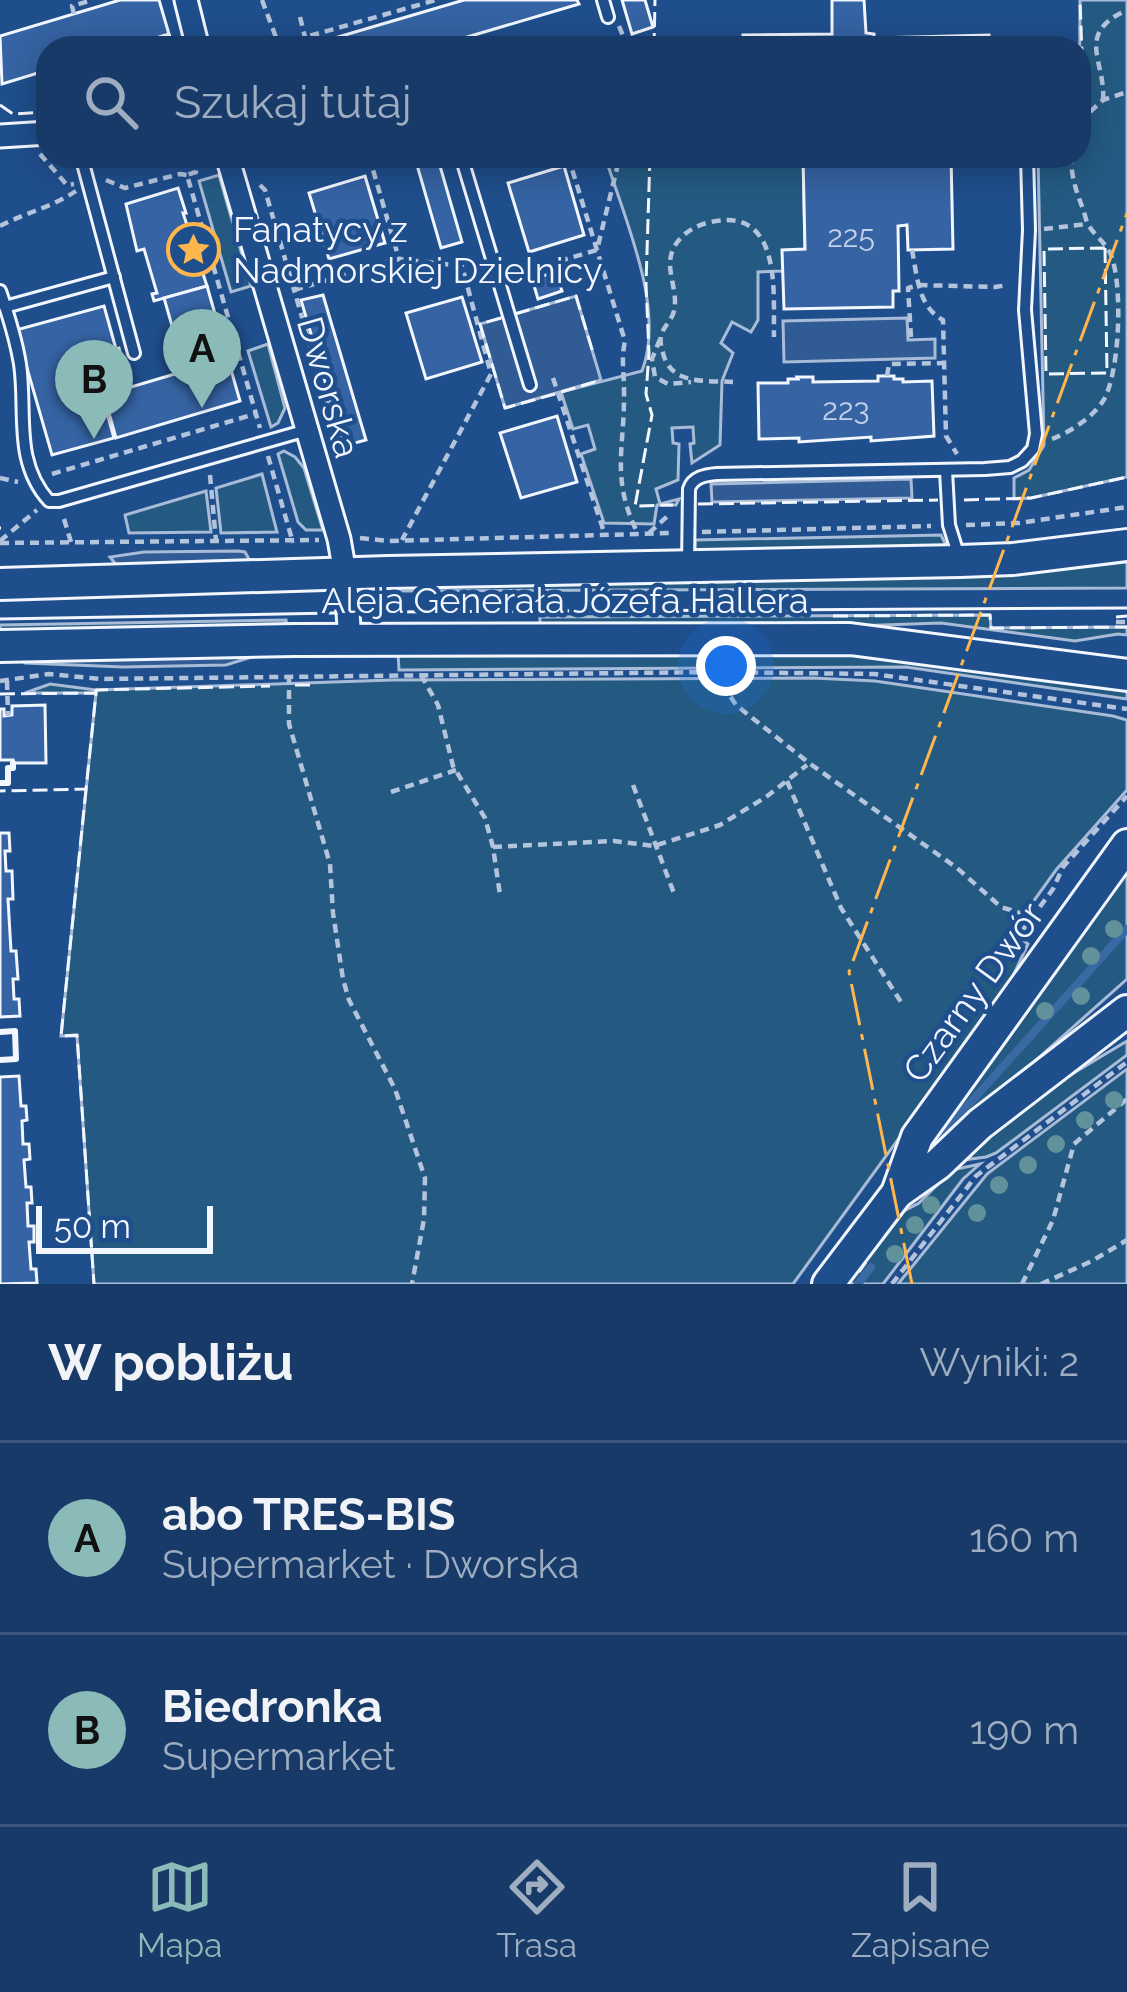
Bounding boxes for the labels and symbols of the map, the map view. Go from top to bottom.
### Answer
place label: Fanatycy z Nadmorskiej Dzielnicy [233,208,603,291]
house number: 225 [827,219,875,254]
place icon: Fanatycy z Nadmorskiej Dzielnicy [166,222,222,278]
pin: A [163,309,241,408]
street label: Dworska [289,312,369,462]
pin: B [55,340,133,439]
house number: 223 [822,392,870,427]
street label: Aleja Generała Józefa Hallera [321,579,809,621]
your location [696,636,756,696]
street label: Czarny Dwór [894,894,1052,1090]
scale bar [36,1200,213,1253]

